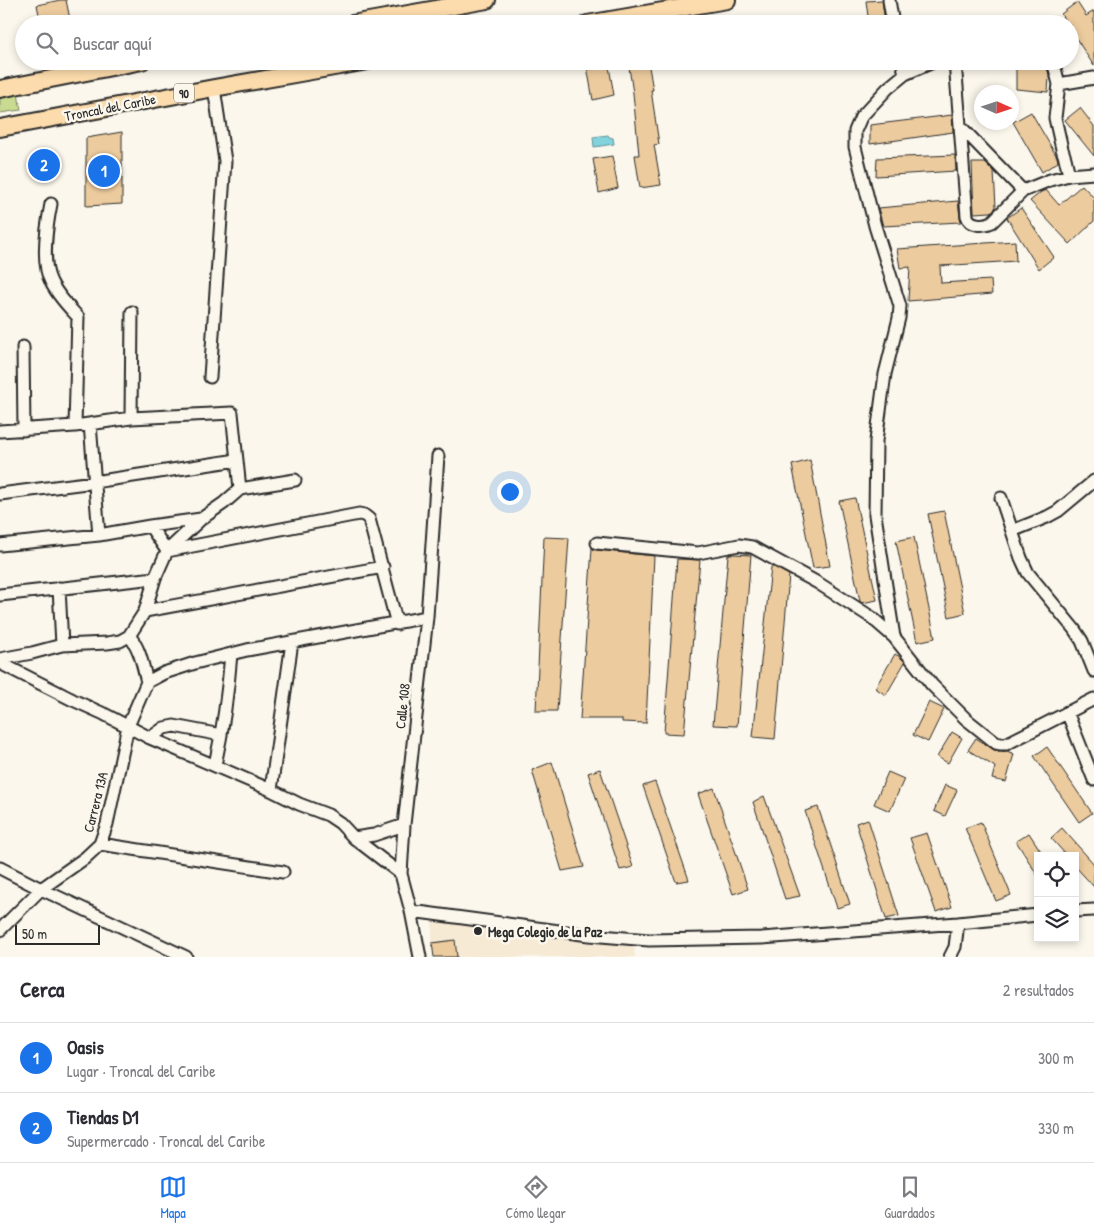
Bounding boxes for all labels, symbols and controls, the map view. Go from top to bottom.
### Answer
search box [15,15,1079,70]
icon: search [33,29,61,57]
text: Buscar aquí [73,30,152,56]
road number: 90 [174,84,194,102]
north arrow [974,85,1019,130]
street label: Troncal del Caribe [63,89,158,125]
pin: 2 [28,146,60,184]
pin: 1 [88,152,120,190]
your location [497,479,523,505]
street label: Calle 108 [390,682,414,730]
street label: Carrera 13A [78,770,112,834]
map controls [1034,852,1079,942]
button: locate [1034,852,1079,897]
button: layers [1034,897,1079,942]
scale bar [15,922,100,945]
place label: Mega Colegio de la Paz [488,922,603,943]
text: 50 m [22,924,47,943]
marker: Mega Colegio de la Paz [472,925,484,937]
text: Cerca [20,975,64,1004]
text: 2 resultados [1003,979,1074,1001]
text: Oasis [67,1034,104,1060]
text: 1 [33,1047,39,1069]
text: 300 m [1038,1047,1074,1069]
text: Lugar · Troncal del Caribe [67,1060,216,1082]
text: Tiendas D1 [67,1104,139,1130]
text: 2 [32,1117,40,1139]
text: 330 m [1038,1117,1074,1139]
text: Supermercado · Troncal del Caribe [67,1130,265,1152]
tab: Mapa [159,1173,187,1222]
tab: Cómo llegar [505,1173,566,1222]
tab: Guardados [884,1173,935,1222]

